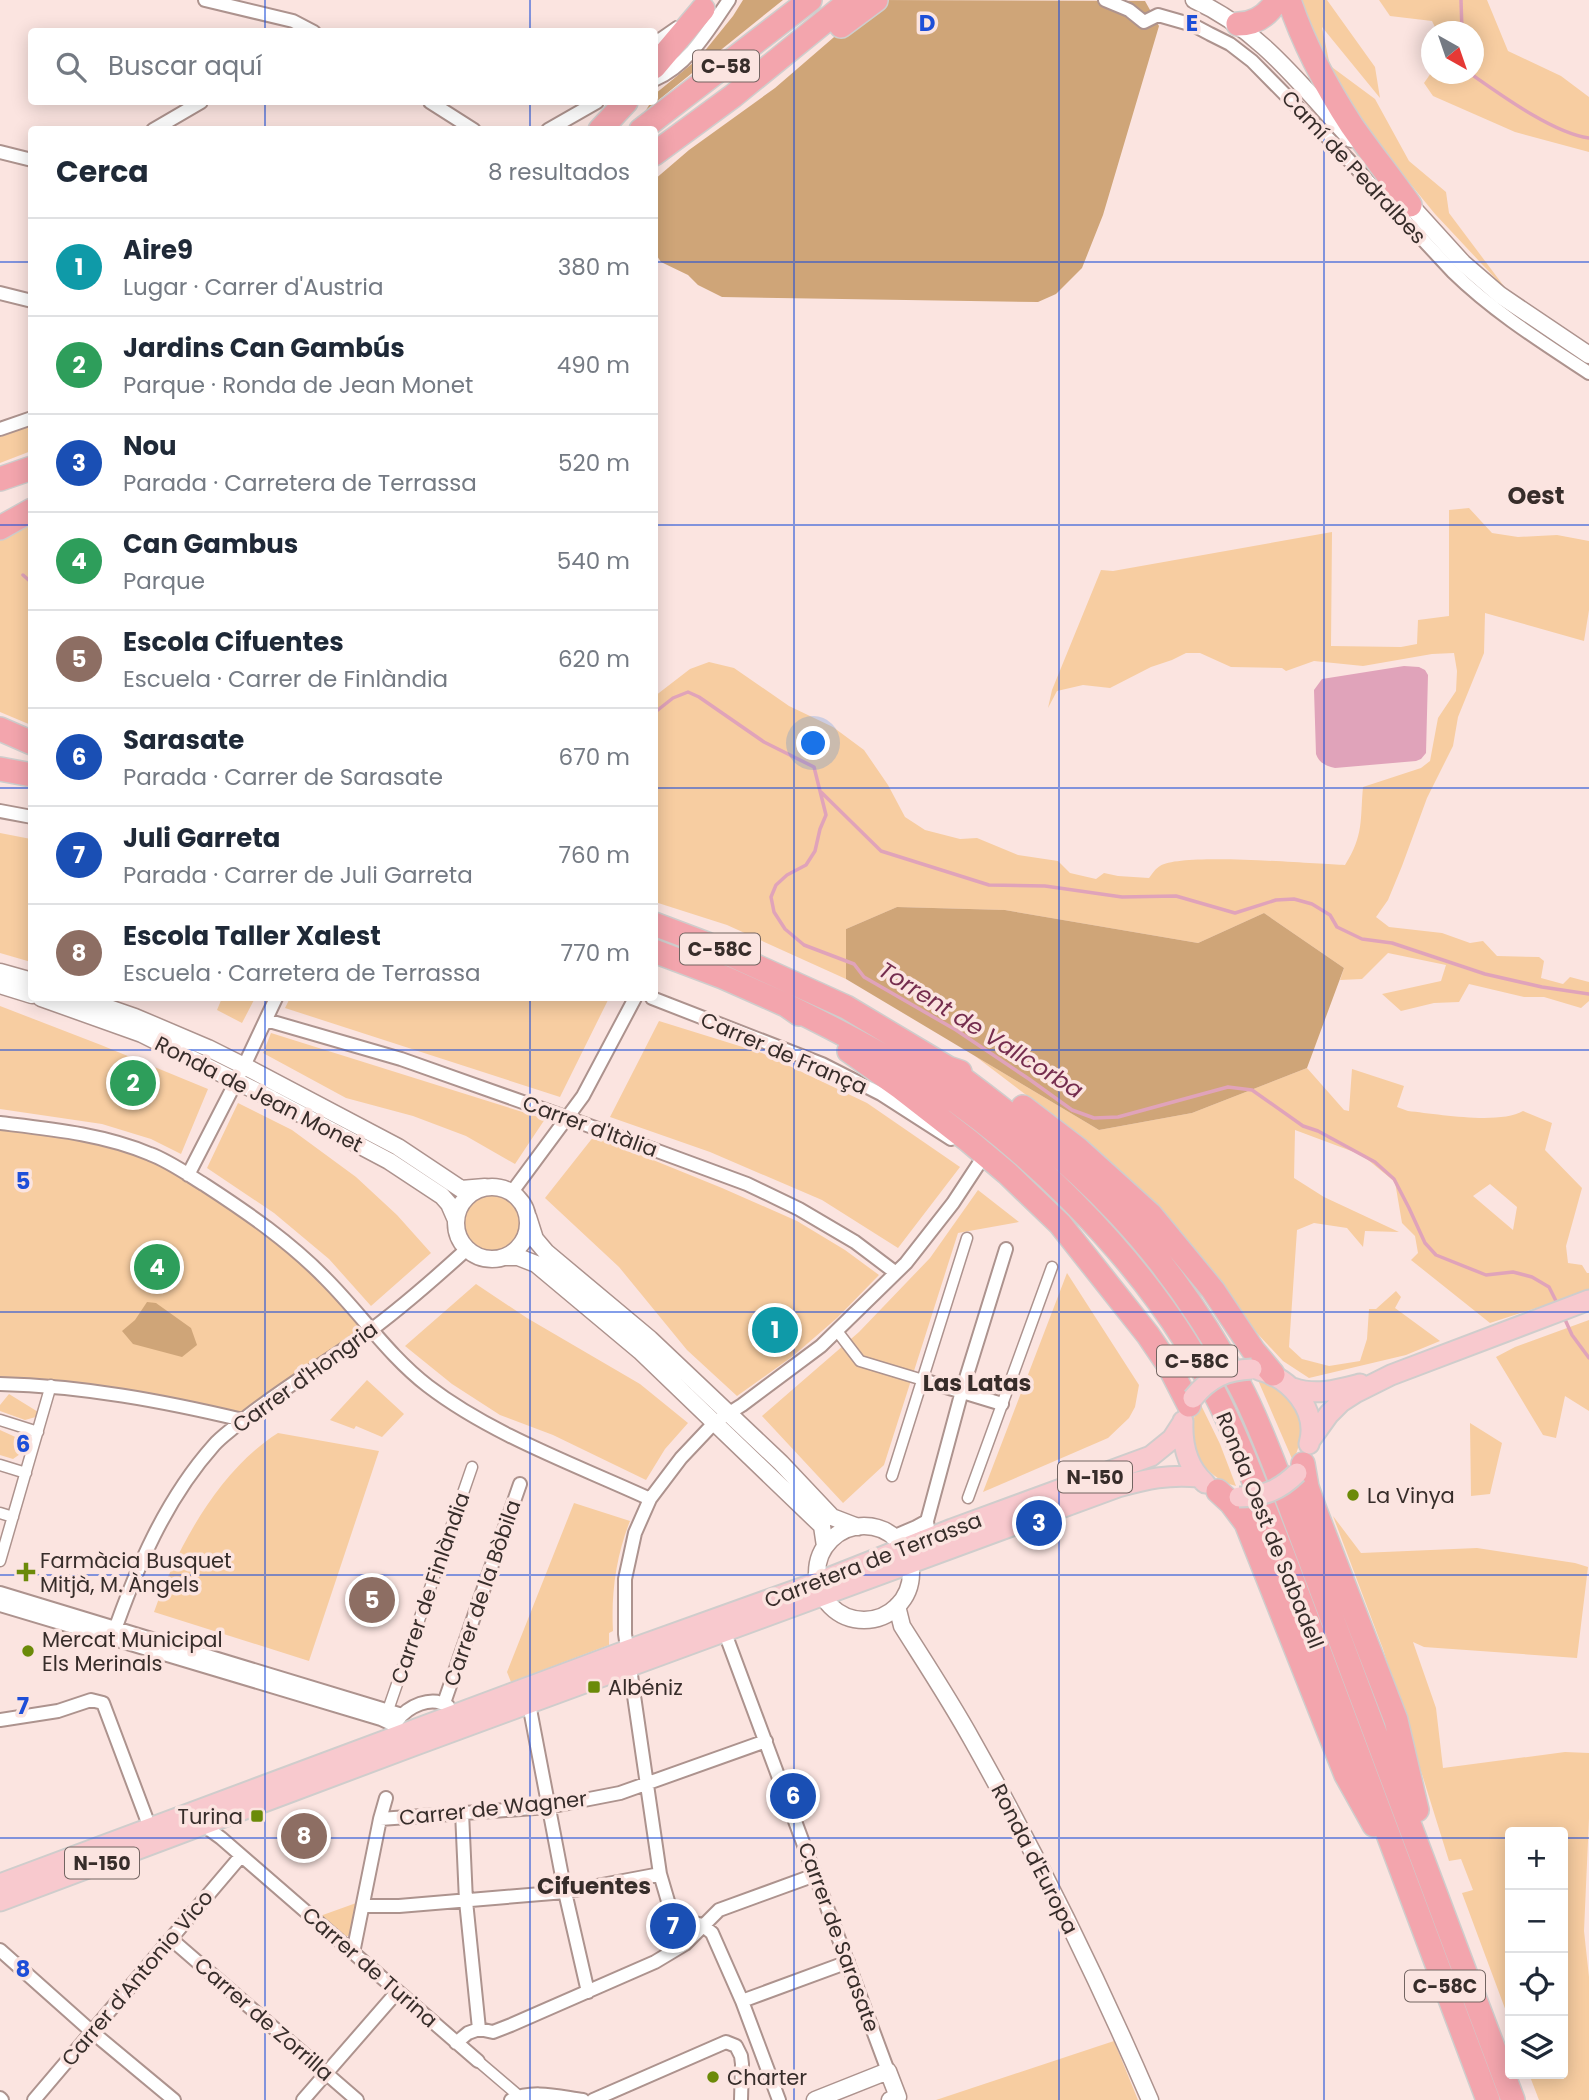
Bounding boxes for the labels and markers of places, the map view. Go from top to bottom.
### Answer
pin: 2 [110,1057,156,1109]
pin: 4 [134,1241,180,1293]
pin: 1 [752,1304,798,1356]
place label: La Vinya [1367,1481,1455,1510]
marker: La Vinya [1345,1487,1361,1503]
pin: 3 [1016,1497,1062,1549]
place label: Farmàcia Busquet Mitjà, M. Àngels [40,1546,232,1599]
marker: Farmàcia Busquet Mitjà, M. Àngels [18,1564,34,1580]
pin: 5 [349,1574,395,1626]
place label: Mercat Municipal Els Merinals [42,1625,223,1678]
marker: Mercat Municipal Els Merinals [20,1643,36,1659]
place label: Albéniz [608,1673,683,1702]
marker: Albéniz [586,1679,602,1695]
pin: 6 [770,1770,816,1822]
place label: Turina [178,1802,243,1831]
marker: Turina [249,1808,265,1824]
pin: 8 [281,1810,327,1862]
pin: 7 [650,1900,696,1952]
place label: Charter [727,2063,807,2092]
marker: Charter [705,2069,721,2085]

